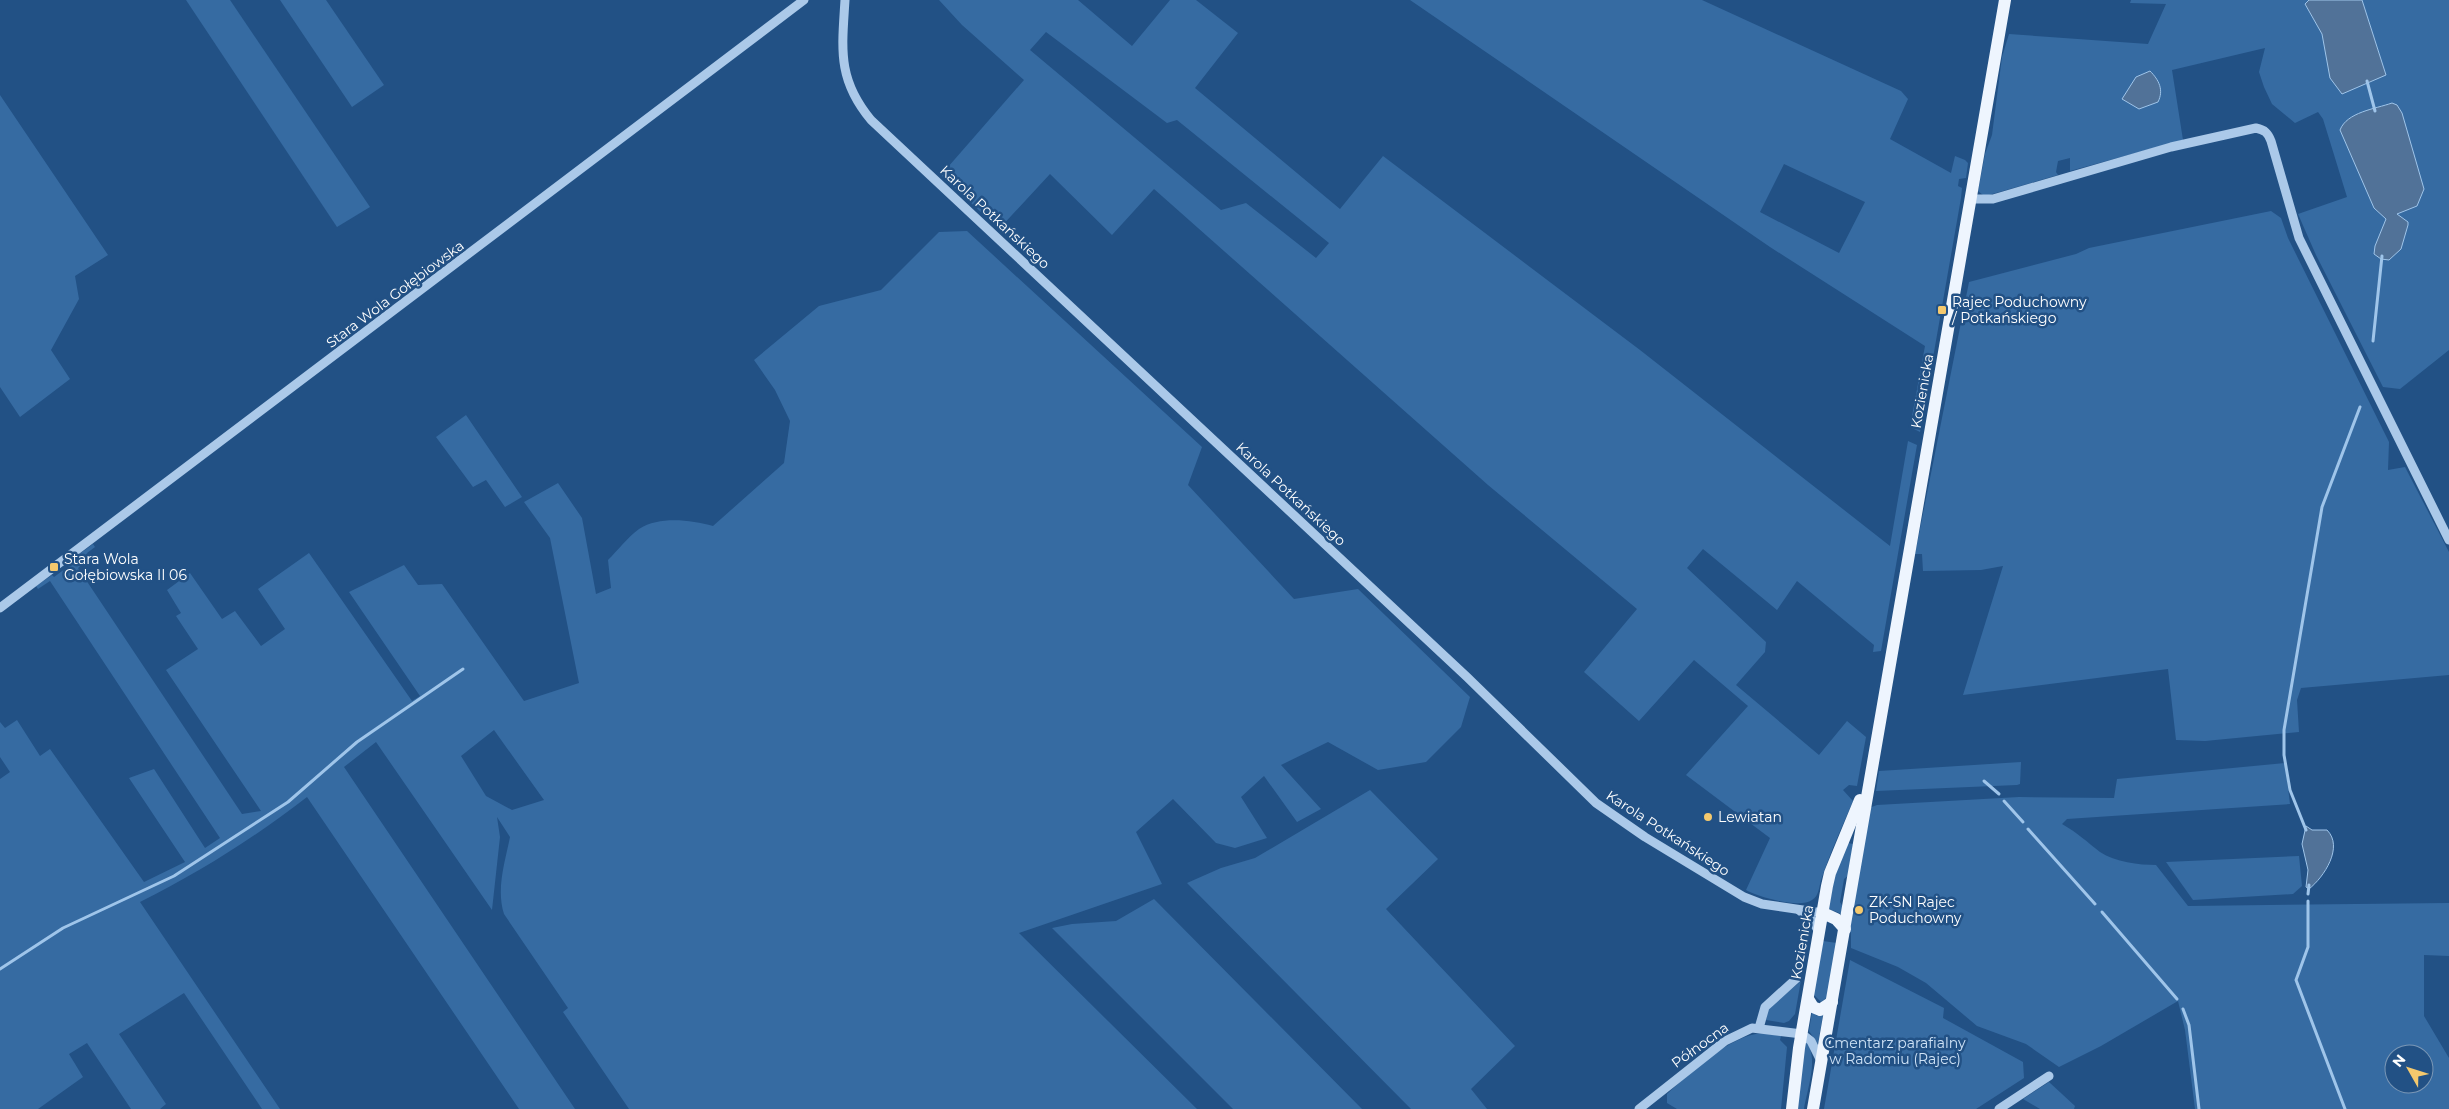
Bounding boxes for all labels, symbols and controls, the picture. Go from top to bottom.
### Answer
street label: Karola Potkańskiego [936,161,1054,273]
street label: Stara Wola Gołębiowska [323,236,467,352]
place label: Rajec Poduchowny / Potkańskiego [1951,293,2087,327]
marker: Rajec Poduchowny / Potkańskiego [1936,304,1948,316]
street label: Kozienicka [1907,352,1937,430]
street label: Karola Potkańskiego [1232,438,1350,550]
place label: Stara Wola Gołębiowska II 06 [64,550,187,584]
marker: Stara Wola Gołębiowska II 06 [48,561,60,573]
street label: Karola Potkańskiego [1603,786,1733,880]
place label: Lewiatan [1718,808,1782,826]
marker: Lewiatan [1702,811,1714,823]
place label: ZK-SN Rajec Poduchowny [1869,893,1962,927]
street label: Kozienicka [1787,903,1817,981]
marker: ZK-SN Rajec Poduchowny [1853,904,1865,916]
street label: Północna [1668,1018,1732,1072]
park label: Cmentarz parafialny w Radomiu (Rajec) [1824,1034,1966,1068]
north arrow [2384,1044,2434,1094]
text: N [2388,1051,2409,1071]

